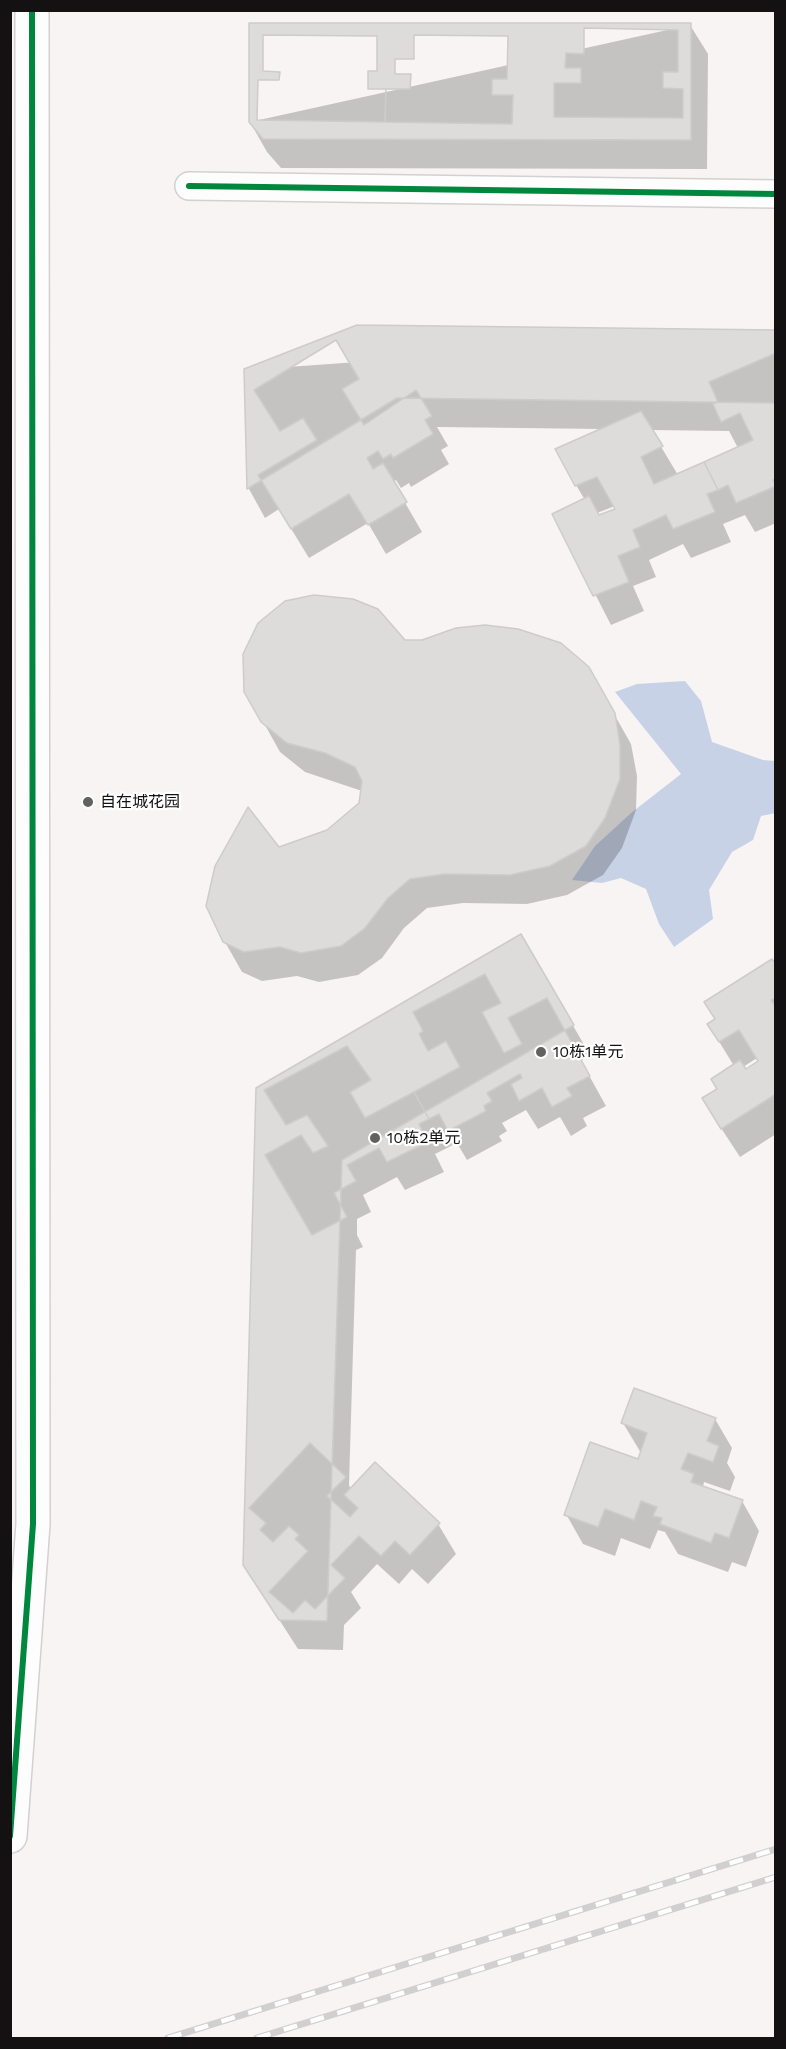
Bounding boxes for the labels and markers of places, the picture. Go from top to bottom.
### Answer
place label: 自在城花园 [100,792,180,812]
marker: 自在城花园 [81,795,95,809]
place label: 10栋1单元 [553,1042,623,1062]
marker: 10栋1单元 [534,1045,548,1059]
place label: 10栋2单元 [387,1128,461,1148]
marker: 10栋2单元 [368,1131,382,1145]

